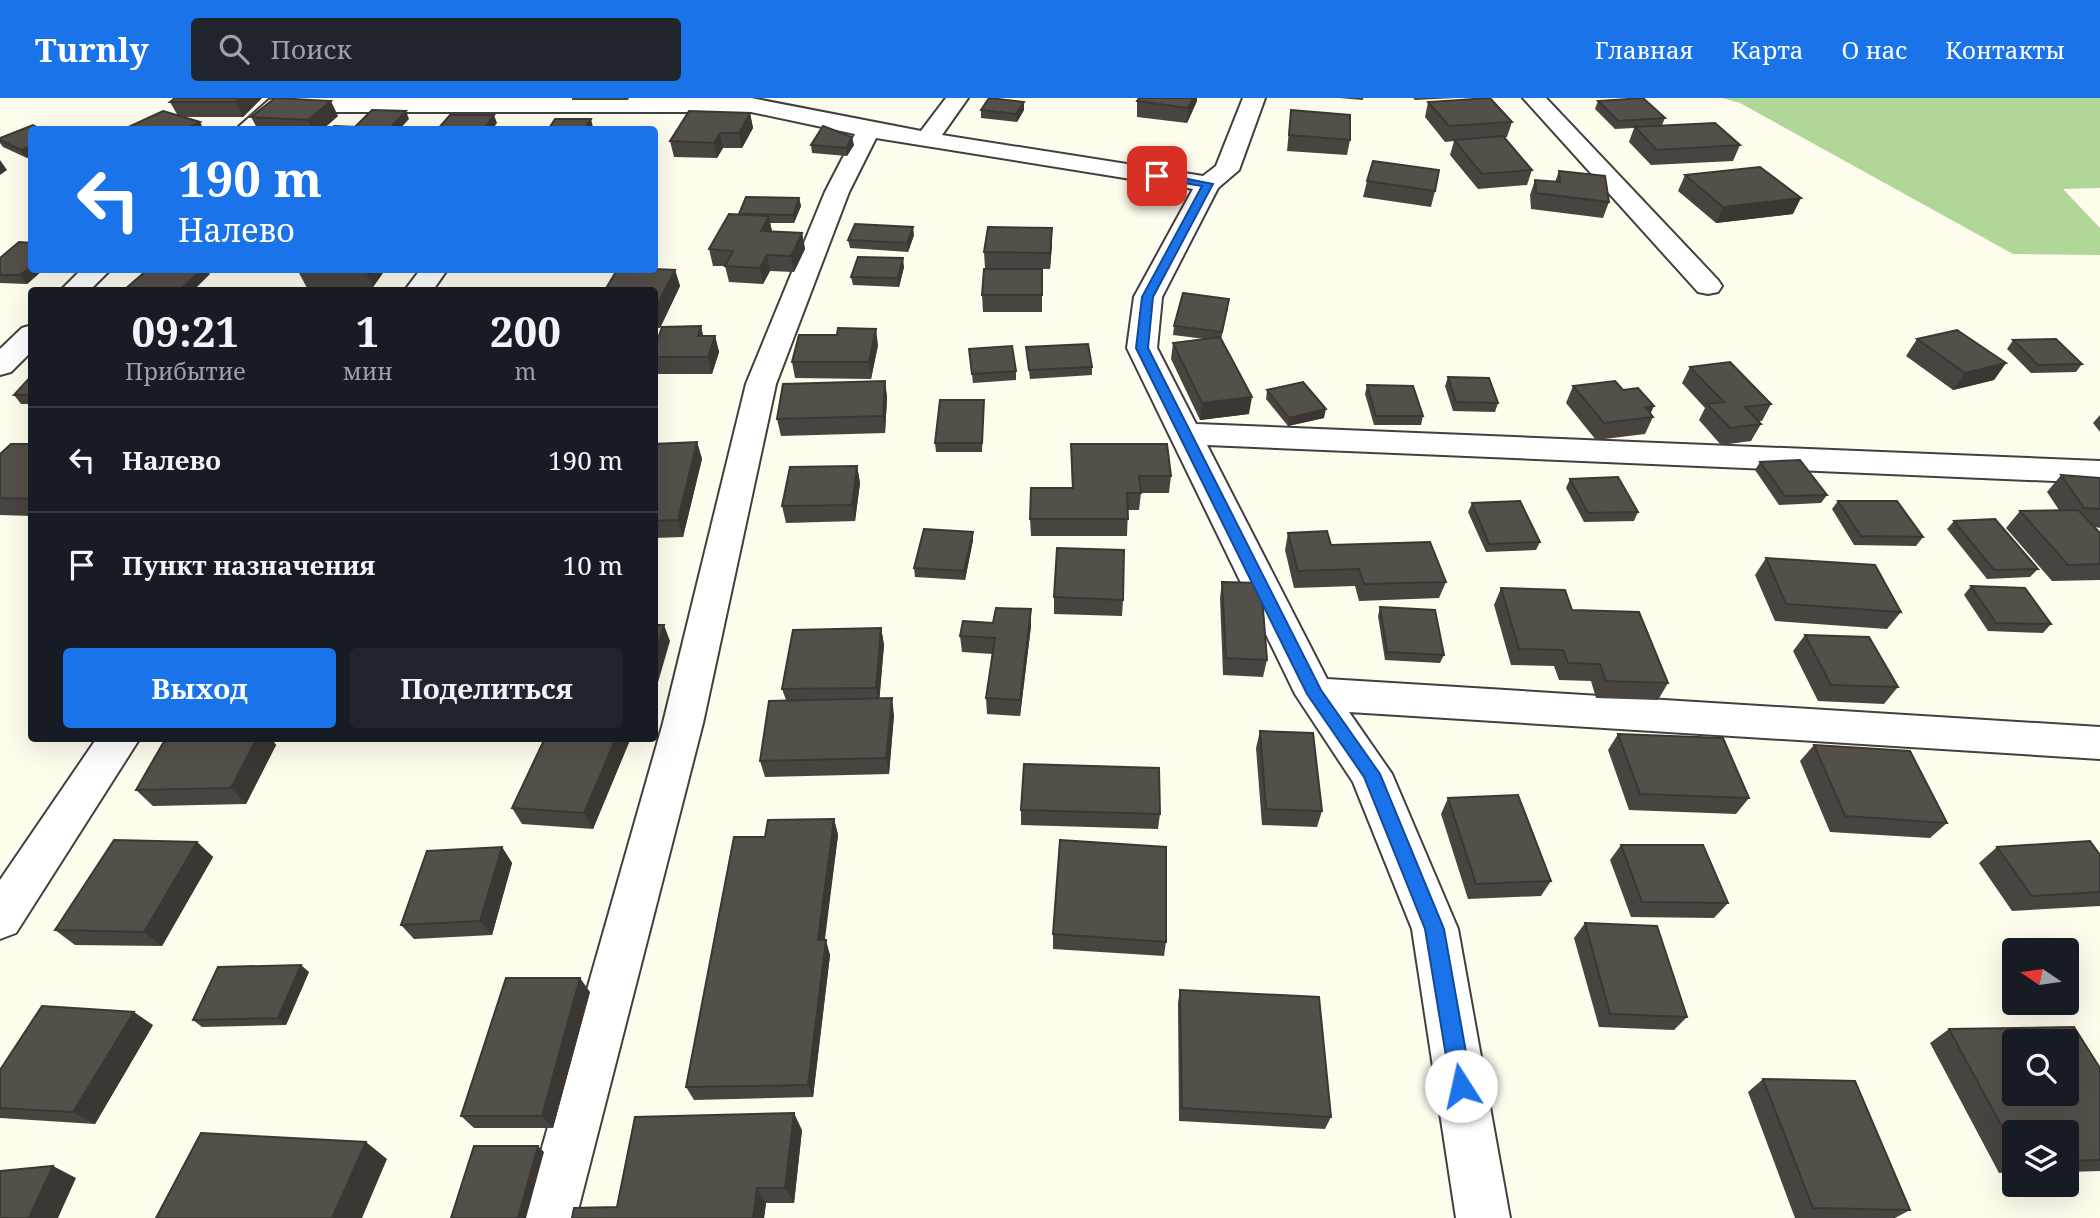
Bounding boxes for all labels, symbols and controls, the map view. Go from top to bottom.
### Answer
search box [191,18,681,81]
text: Turnly [35,27,149,72]
icon: search [215,30,253,68]
text: Поиск [271,31,352,67]
text: Главная [1595,33,1693,66]
text: Карта [1731,33,1804,66]
text: О нас [1842,33,1907,66]
text: Контакты [1945,33,2065,66]
text: 190 m [178,145,322,211]
pin [1127,146,1187,206]
icon: left [63,154,154,245]
icon: arrive [1138,157,1176,195]
text: Налево [178,208,295,251]
text: 09:21 [132,302,239,359]
text: 1 [356,302,380,359]
text: 200 [490,302,561,359]
text: Прибытие [125,355,246,387]
text: мин [343,355,393,387]
text: m [514,355,536,387]
icon: left [63,441,101,479]
text: Налево [122,442,221,478]
text: 190 m [548,442,623,478]
icon: arrive [63,546,101,584]
text: Пункт назначения [122,547,375,583]
text: 10 m [563,547,623,583]
button: Выход [63,648,336,728]
button: Поделиться [350,648,623,728]
north arrow [2002,938,2079,1015]
map controls [2002,938,2079,1197]
button: search [2002,1029,2079,1106]
position arrow [1424,1049,1498,1123]
button: layers [2002,1120,2079,1197]

